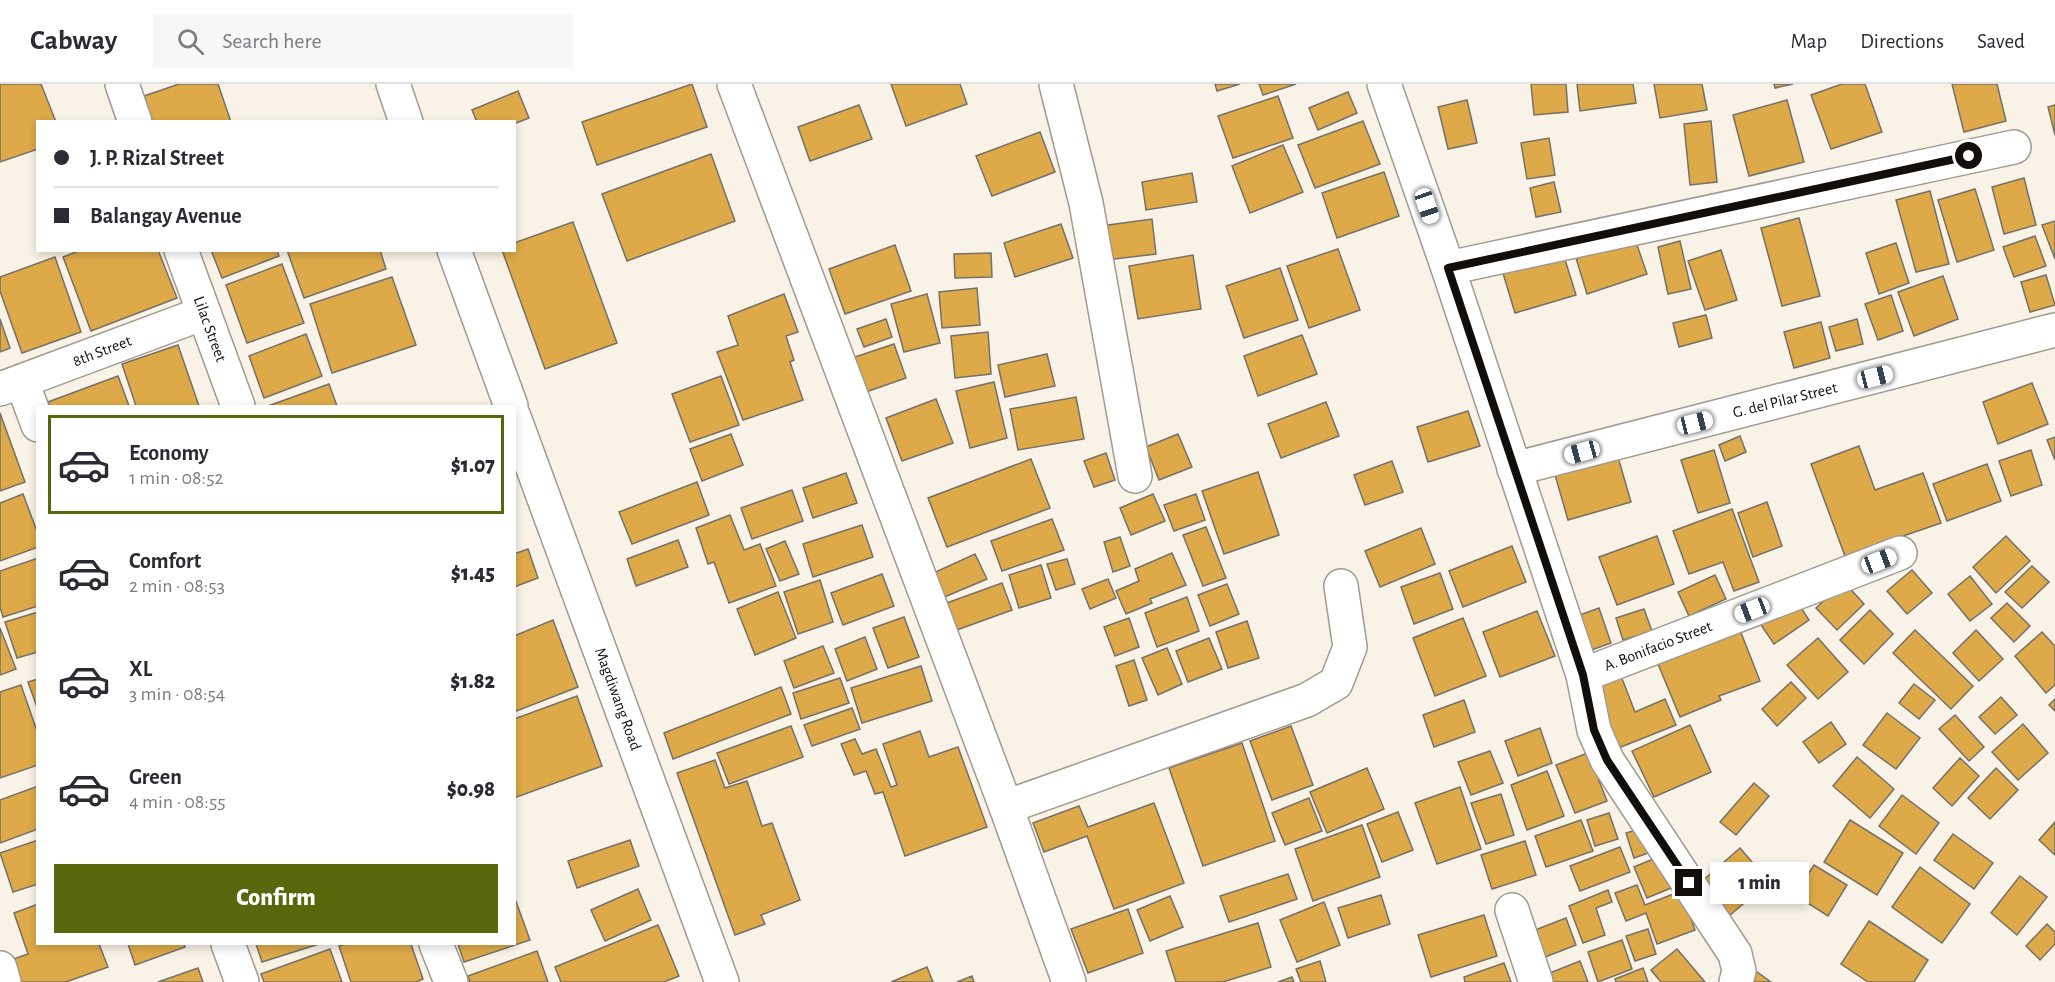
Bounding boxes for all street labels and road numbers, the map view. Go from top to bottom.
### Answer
street label: Lilac Street [191,294,229,364]
street label: 8th Street [71,333,133,369]
street label: G. del Pilar Street [1731,379,1839,421]
street label: A. Bonifacio Street [1602,618,1714,674]
street label: Magdiwang Road [592,645,644,753]

